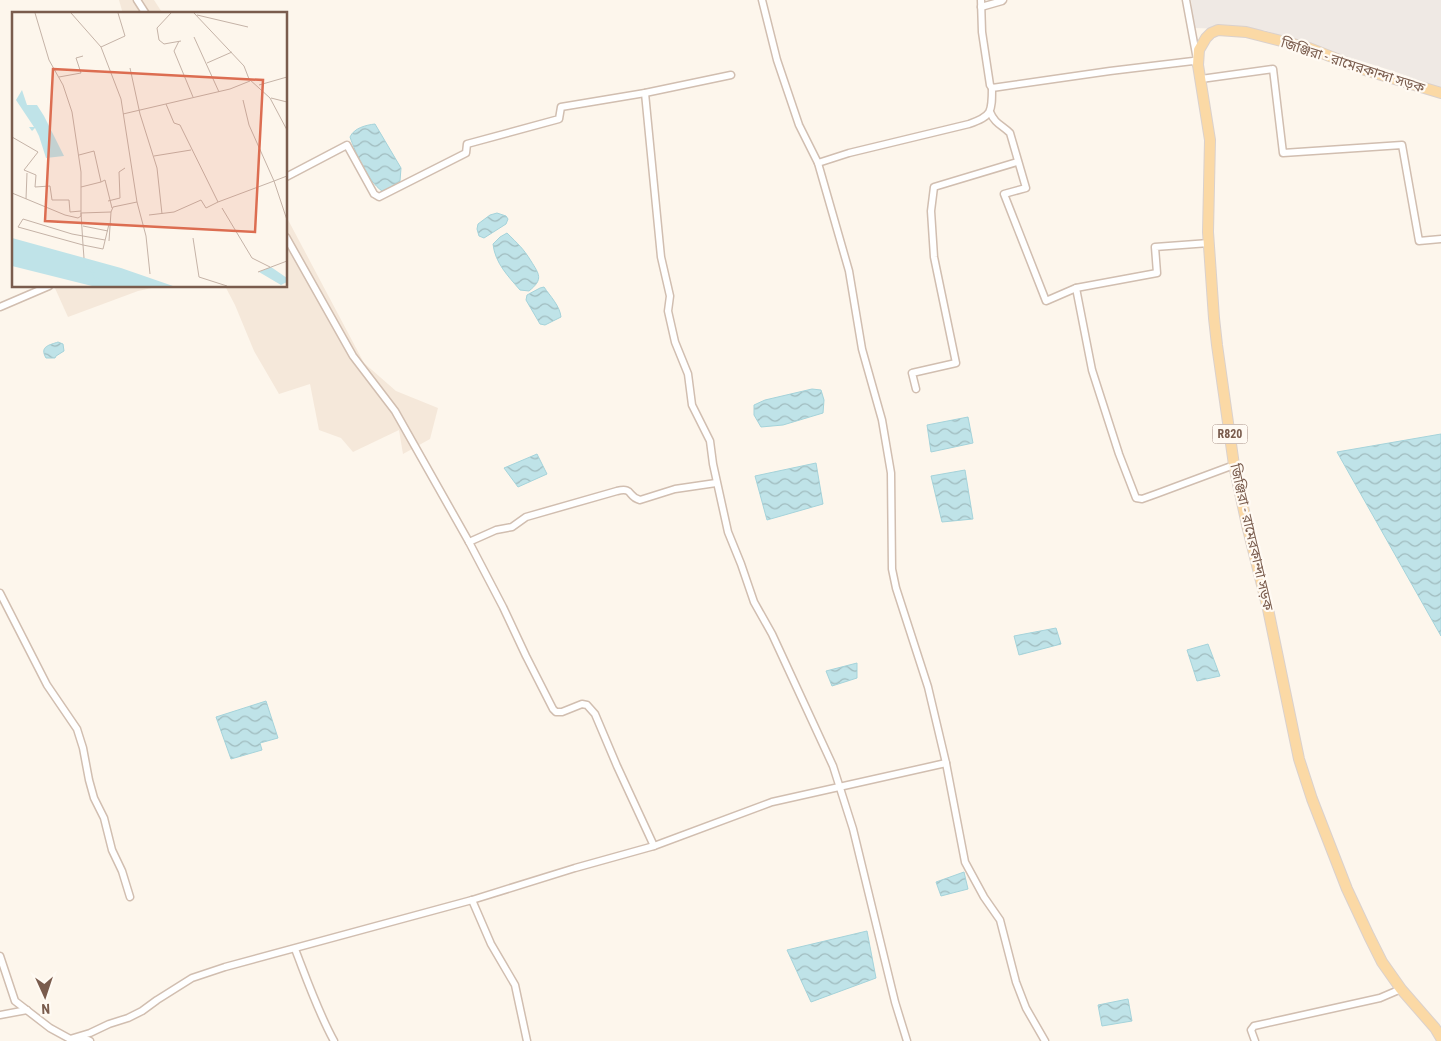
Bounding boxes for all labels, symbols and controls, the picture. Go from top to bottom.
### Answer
inset map [12,12,288,288]
street label: জিঞ্জিরা - রামেরকান্দা সড়ক [1278,34,1428,96]
road number: R820 [1212,424,1248,444]
street label: জিঞ্জিরা - রামেরকান্দা সড়ক [1227,461,1277,613]
north arrow [20,971,70,1021]
text: N [41,1001,50,1017]

